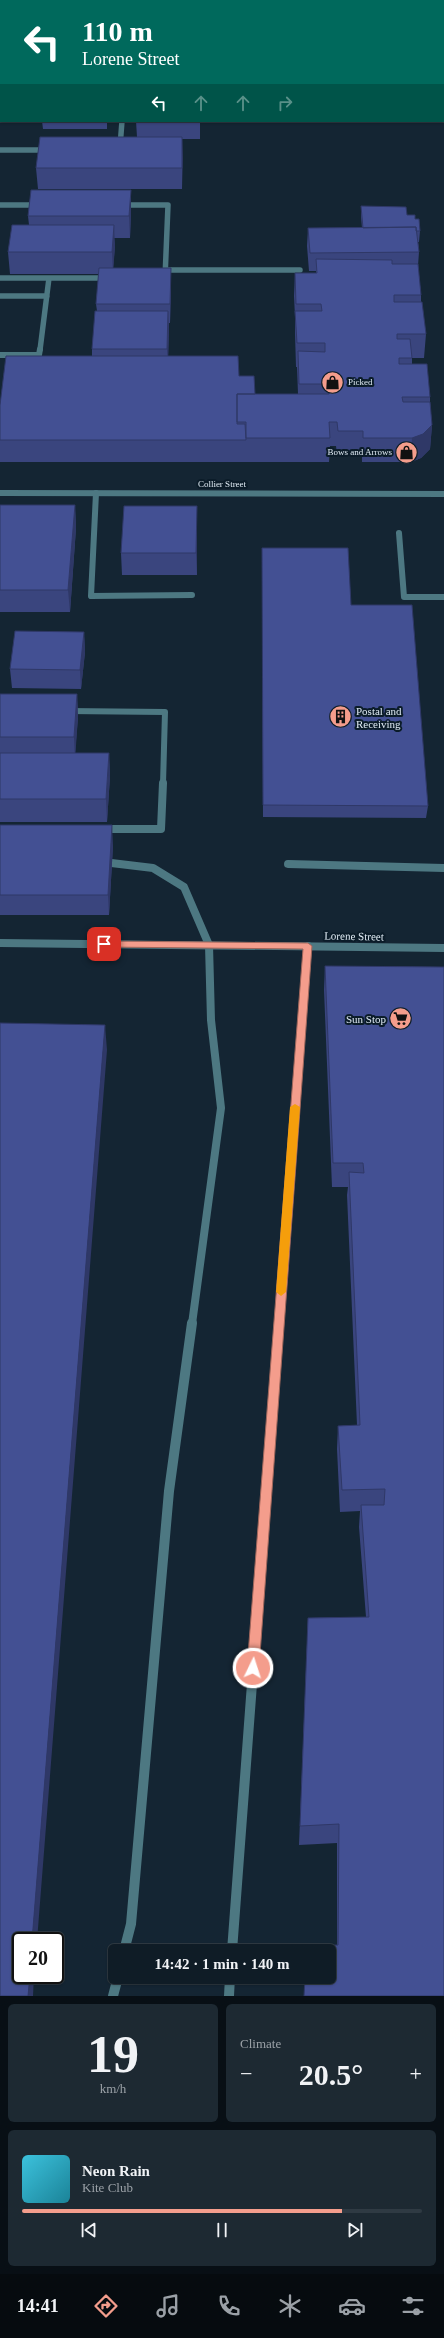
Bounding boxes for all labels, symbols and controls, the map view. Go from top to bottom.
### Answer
icon: left [16,16,68,68]
text: 110 m [82,16,153,47]
text: Lorene Street [82,49,179,69]
icon: left [148,92,170,114]
icon: ahead [190,92,212,114]
icon: ahead [232,92,254,114]
icon: right [274,92,296,114]
shop icon: Picked [320,369,346,395]
place label: Picked [348,377,373,387]
shop icon: Bows and Arrows [394,439,420,465]
place label: Bows and Arrows [328,447,392,457]
street label: Collier Street [198,479,247,489]
building icon: Postal and Receiving [328,704,354,730]
place label: Postal and Receiving [356,705,402,730]
pin [87,927,121,961]
street label: Lorene Street [324,929,384,943]
icon: arrive [93,933,115,955]
supermarket icon: Sun Stop [388,1006,414,1032]
place label: Sun Stop [346,1013,386,1025]
position arrow [232,1647,274,1689]
speed limit sign: 20 [12,1932,64,1984]
text: 14:42 · 1 min · 140 m [155,1956,290,1972]
text: 19 [87,2026,139,2083]
text: Climate [240,2036,281,2051]
text: 20.5° [299,2058,363,2091]
text: − [240,2061,252,2086]
text: + [410,2061,422,2086]
text: km/h [100,2081,126,2096]
text: Neon Rain [82,2163,150,2179]
text: Kite Club [82,2180,133,2195]
icon: previous [78,2219,100,2241]
icon: pause [211,2219,233,2241]
icon: next [344,2219,366,2241]
icon: directions [92,2292,120,2320]
icon: music [154,2292,182,2320]
icon: phone [215,2292,243,2320]
icon: climate [276,2292,304,2320]
icon: car [338,2292,366,2320]
icon: filters [399,2292,427,2320]
text: 14:41 [17,2296,59,2316]

